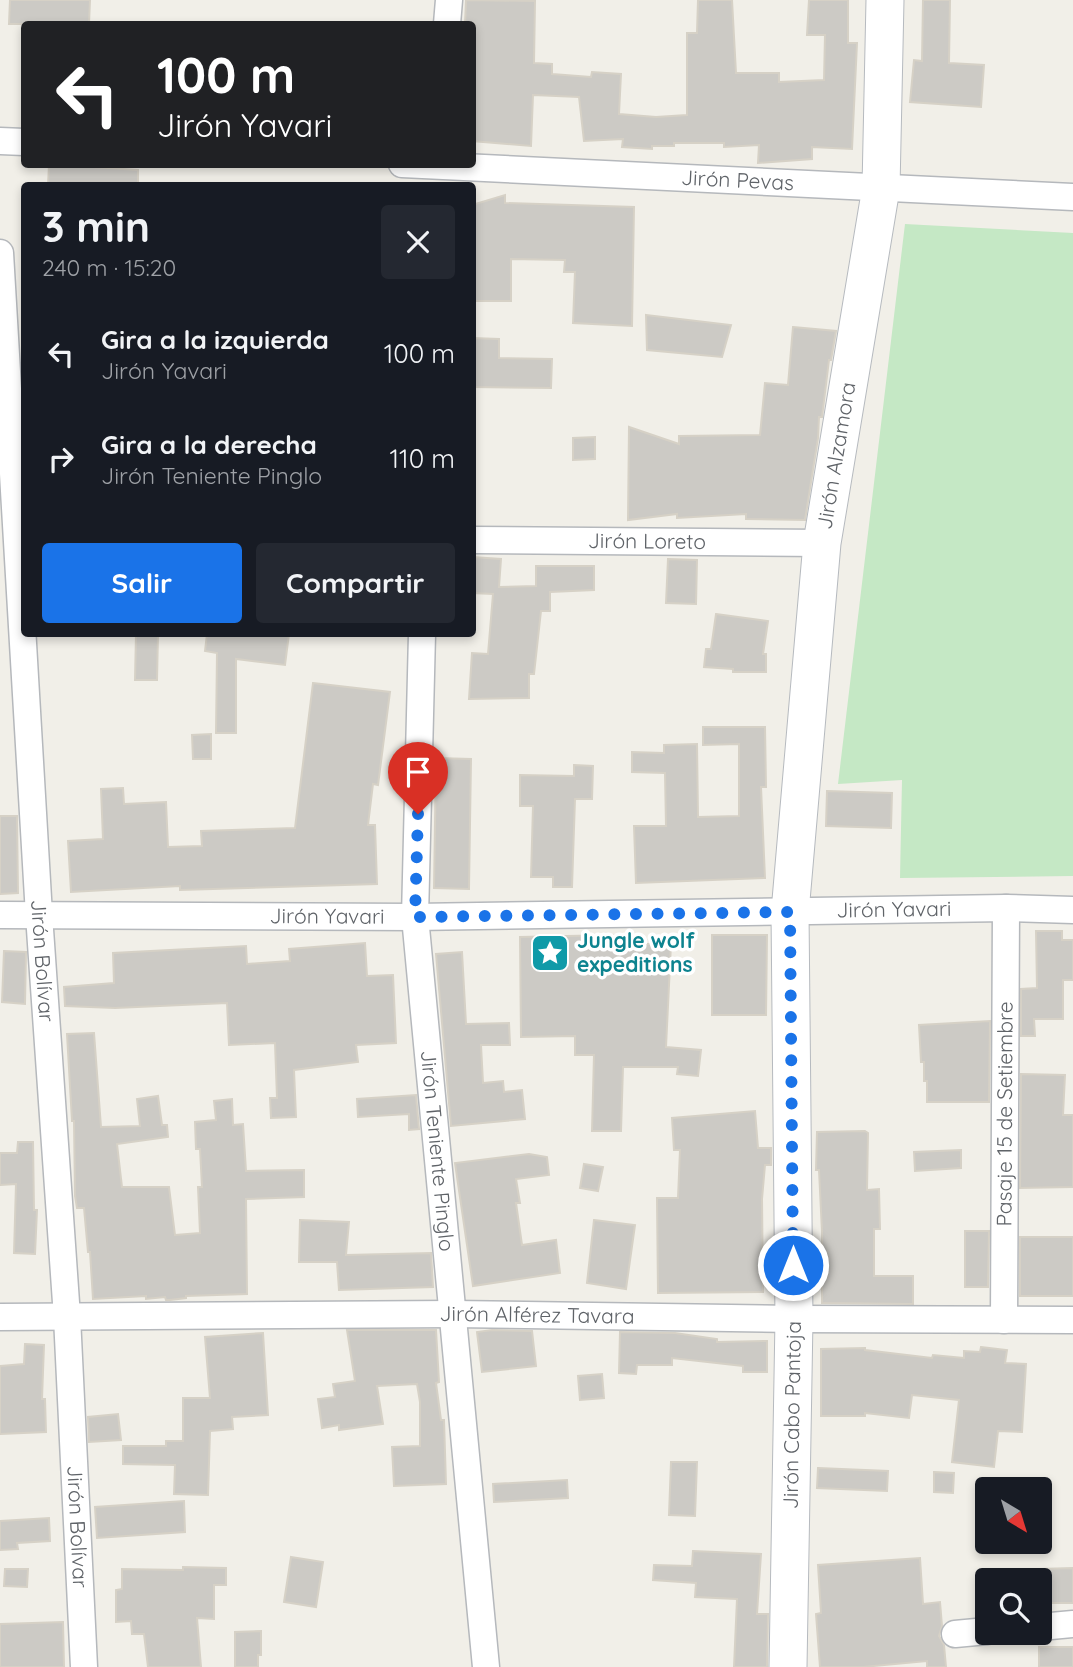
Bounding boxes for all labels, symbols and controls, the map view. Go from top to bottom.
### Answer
text: 100 m [157,44,295,105]
icon: left [42,49,133,140]
text: Jirón Yavari [157,105,332,145]
street label: Jirón Pevas [681,164,795,195]
text: 3 min [42,200,150,253]
button: close [381,205,455,279]
text: 240 m · 15:20 [42,253,176,282]
text: Gira a la izquierda [101,323,329,356]
icon: left [42,335,80,373]
text: 100 m [384,337,455,370]
text: Jirón Yavari [101,356,227,385]
street label: Jirón Alzamora [811,380,861,531]
text: Gira a la derecha [101,428,317,461]
icon: right [42,440,80,478]
text: 110 m [389,442,455,475]
text: Jirón Teniente Pinglo [101,461,322,490]
street label: Jirón Loreto [588,527,706,554]
button: Salir [42,543,242,623]
button: Compartir [256,543,455,623]
pin [388,742,448,814]
icon: arrive [399,753,437,791]
street label: Jirón Yavari [836,895,952,923]
street label: Jirón Bolívar [26,899,60,1023]
street label: Jirón Yavari [269,902,385,929]
place label: Jungle wolf expeditions [577,927,695,977]
place icon: Jungle wolf expeditions [529,932,571,974]
street label: Pasaje 15 de Setiembre [990,1001,1018,1227]
street label: Jirón Teniente Pinglo [416,1049,461,1253]
position arrow [756,1228,830,1302]
street label: Jirón Alférez Tavara [439,1300,635,1329]
street label: Jirón Cabo Pantoja [777,1321,806,1509]
street label: Jirón Bolívar [62,1465,94,1589]
north arrow [975,1477,1052,1554]
map controls [975,1477,1052,1645]
button: search [975,1568,1052,1645]

